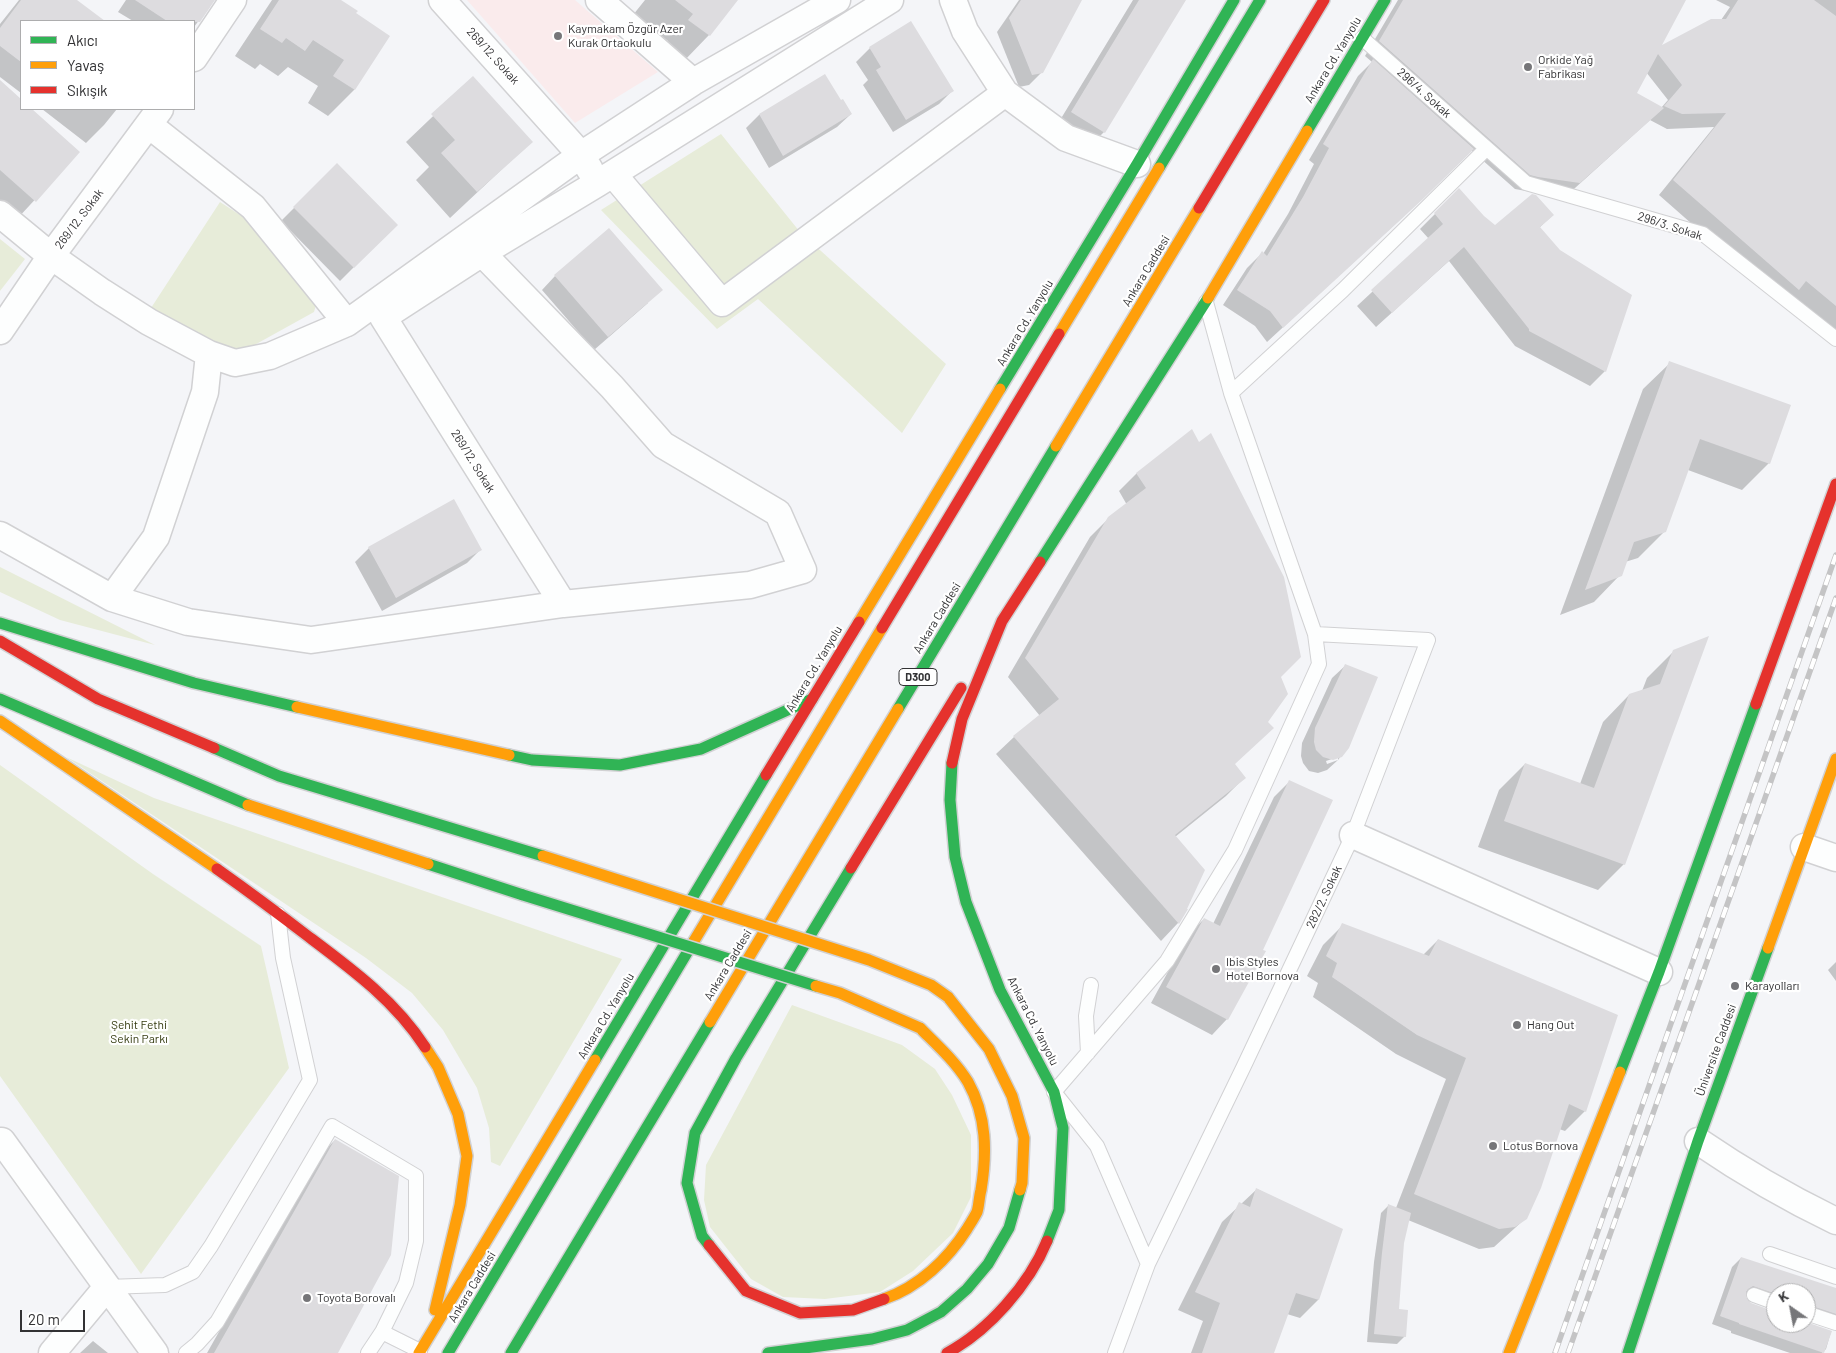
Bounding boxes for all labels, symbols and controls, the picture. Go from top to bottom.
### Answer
street label: Ankara Cd. Yanyolu [1302,14,1364,106]
legend [20,20,195,110]
place label: Kaymakam Özgür Azer Kurak Ortaokulu [568,22,683,50]
street label: 269/12. Sokak [464,25,522,87]
marker: Kaymakam Özgür Azer Kurak Ortaokulu [552,30,564,42]
text: Akıcı [67,31,98,49]
place label: Orkide Yağ Fabrikası [1538,53,1593,81]
text: Yavaş [67,56,104,74]
marker: Orkide Yağ Fabrikası [1522,61,1534,73]
street label: 296/4. Sokak [1394,65,1454,121]
text: Sıkışık [67,81,108,99]
street label: 269/12. Sokak [52,186,106,252]
street label: 296/3. Sokak [1636,209,1704,243]
street label: Ankara Caddesi [1119,233,1173,309]
street label: Ankara Cd. Yanyolu [994,277,1056,369]
street label: 269/12. Sokak [448,427,498,495]
street label: Ankara Caddesi [910,580,964,656]
street label: Ankara Cd. Yanyolu [783,623,845,715]
road number: D300 [899,669,937,686]
street label: 282/2. Sokak [1303,863,1345,931]
street label: Ankara Caddesi [701,927,755,1003]
place label: Ibis Styles Hotel Bornova [1226,955,1299,983]
marker: Ibis Styles Hotel Bornova [1210,963,1222,975]
street label: Ankara Cd. Yanyolu [575,970,637,1062]
street label: Ankara Cd. Yanyolu [1004,974,1062,1068]
place label: Karayolları [1745,979,1799,993]
marker: Karayolları [1729,980,1741,992]
street label: Üniversite Caddesi [1693,1002,1739,1098]
park label: Şehit Fethi Sekin Parkı [110,1018,168,1046]
place label: Hang Out [1527,1018,1575,1032]
marker: Hang Out [1511,1019,1523,1031]
place label: Lotus Bornova [1503,1139,1578,1153]
marker: Lotus Bornova [1487,1140,1499,1152]
street label: Ankara Caddesi [445,1249,499,1325]
north arrow [1766,1283,1816,1333]
text: K [1775,1286,1791,1305]
place label: Toyota Borovalı [317,1291,396,1305]
marker: Toyota Borovalı [301,1292,313,1304]
scale bar [22,1300,88,1332]
text: 20 m [28,1310,60,1328]

